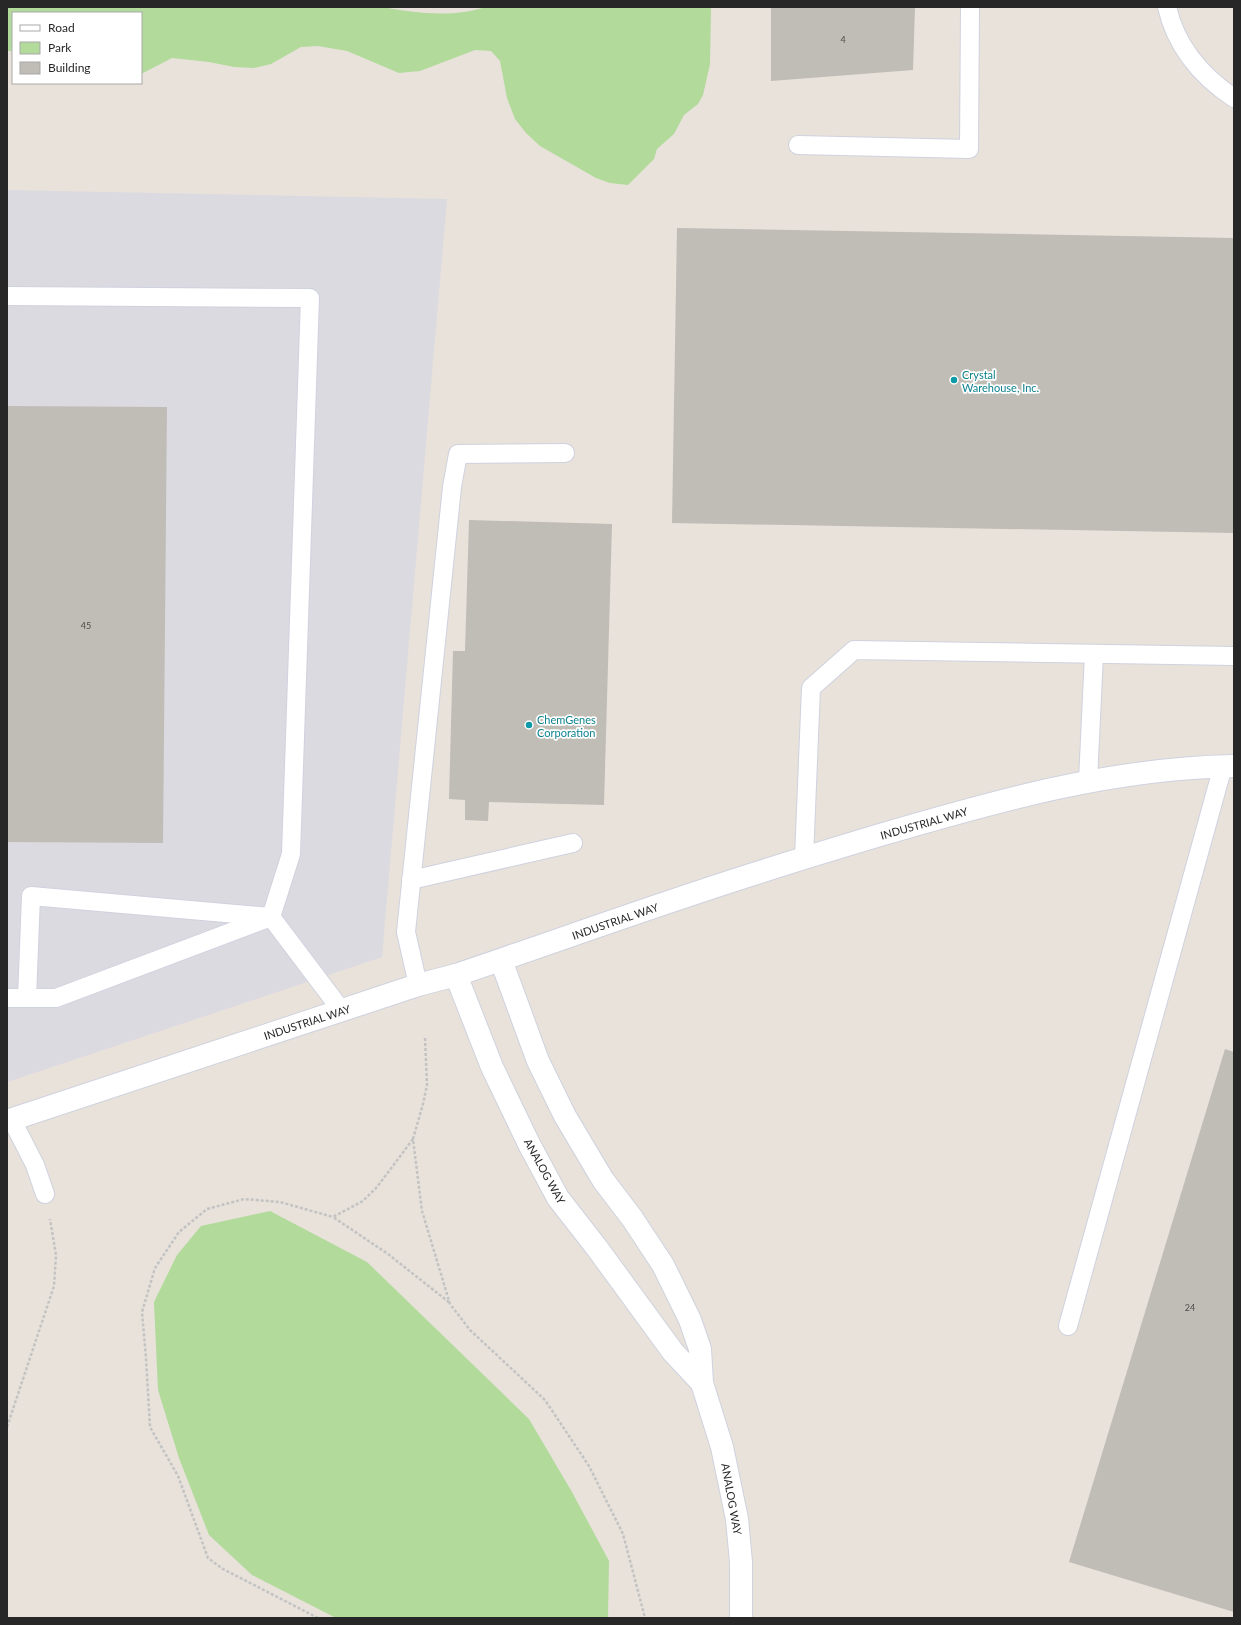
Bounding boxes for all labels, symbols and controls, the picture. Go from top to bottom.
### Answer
legend [12,12,142,84]
text: Road [48,20,75,35]
house number: 4 [840,34,846,45]
text: Park [48,40,72,55]
text: Building [48,60,91,75]
place label: Crystal Warehouse, Inc. [962,368,1039,394]
marker: Crystal Warehouse, Inc. [949,375,959,385]
house number: 45 [81,620,91,631]
place label: ChemGenes Corporation [537,713,596,739]
marker: ChemGenes Corporation [524,720,534,730]
street label: INDUSTRIAL WAY [879,804,969,842]
street label: INDUSTRIAL WAY [570,900,660,942]
street label: INDUSTRIAL WAY [262,1002,352,1042]
street label: ANALOG WAY [522,1136,568,1206]
house number: 24 [1185,1302,1195,1313]
street label: ANALOG WAY [719,1462,745,1536]

